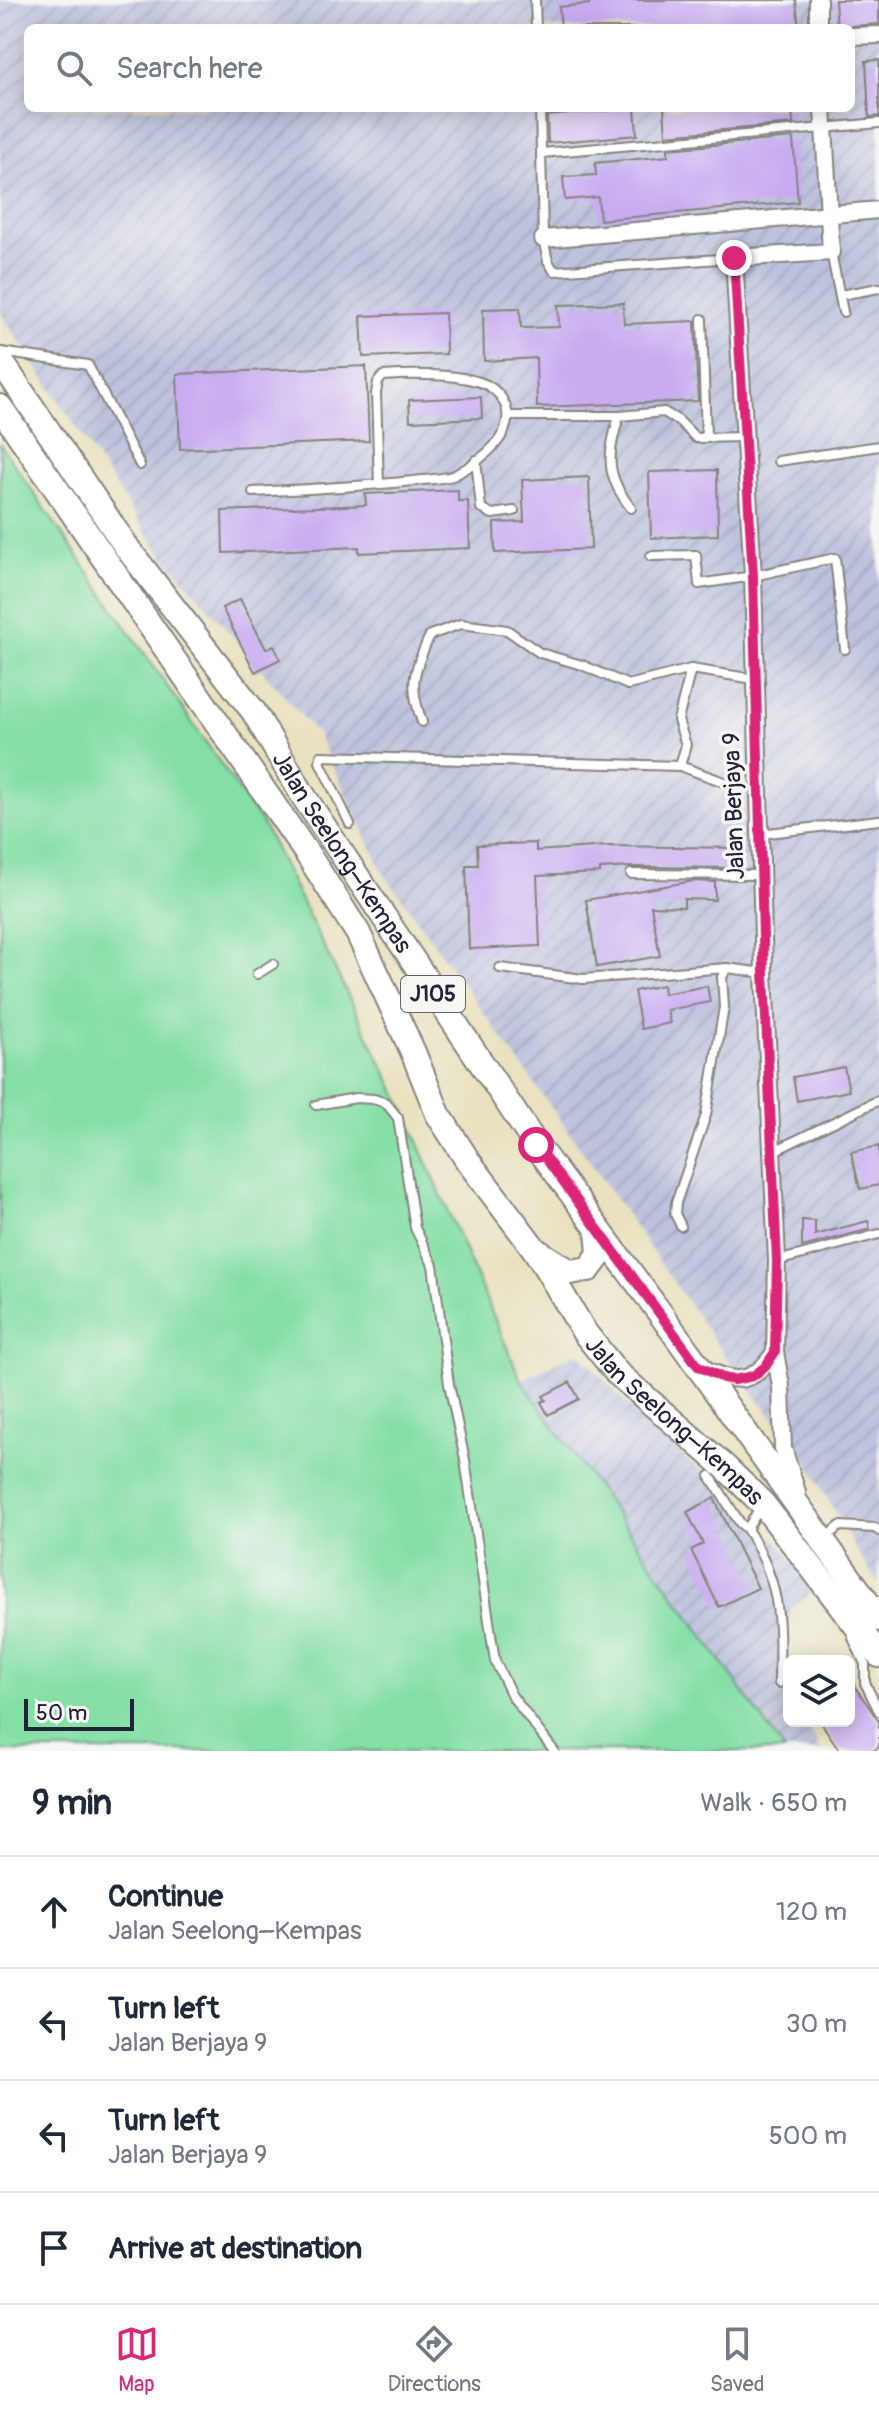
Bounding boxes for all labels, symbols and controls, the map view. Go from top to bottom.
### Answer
search box [24,24,855,112]
icon: search [52,46,96,90]
text: Search here [116,50,263,87]
route end [716,240,752,276]
street label: Jalan Berjaya 9 [717,732,751,880]
street label: Jalan Seelong–Kempas [266,747,418,959]
road number: J105 [401,976,465,1012]
route start [518,1127,554,1163]
street label: Jalan Seelong–Kempas [579,1331,770,1511]
map controls [783,1655,855,1727]
button: layers [783,1655,855,1727]
scale bar [24,1695,134,1731]
text: 50 m [36,1699,87,1727]
text: 9 min [32,1782,112,1825]
text: Walk · 650 m [700,1787,847,1819]
text: Continue [108,1878,223,1915]
icon: ahead [32,1890,76,1934]
text: 120 m [776,1896,847,1928]
text: Jalan Seelong–Kempas [108,1915,362,1947]
text: Turn left [108,1990,219,2027]
icon: left [32,2002,76,2046]
text: 30 m [786,2008,847,2040]
text: Jalan Berjaya 9 [108,2027,268,2059]
text: Turn left [108,2102,219,2139]
icon: left [32,2114,76,2158]
text: 500 m [769,2120,847,2152]
text: Jalan Berjaya 9 [108,2139,268,2171]
icon: arrive [32,2226,76,2270]
text: Arrive at destination [108,2230,362,2267]
tab: Map [115,2322,159,2398]
tab: Directions [388,2322,481,2398]
tab: Saved [710,2322,764,2398]

